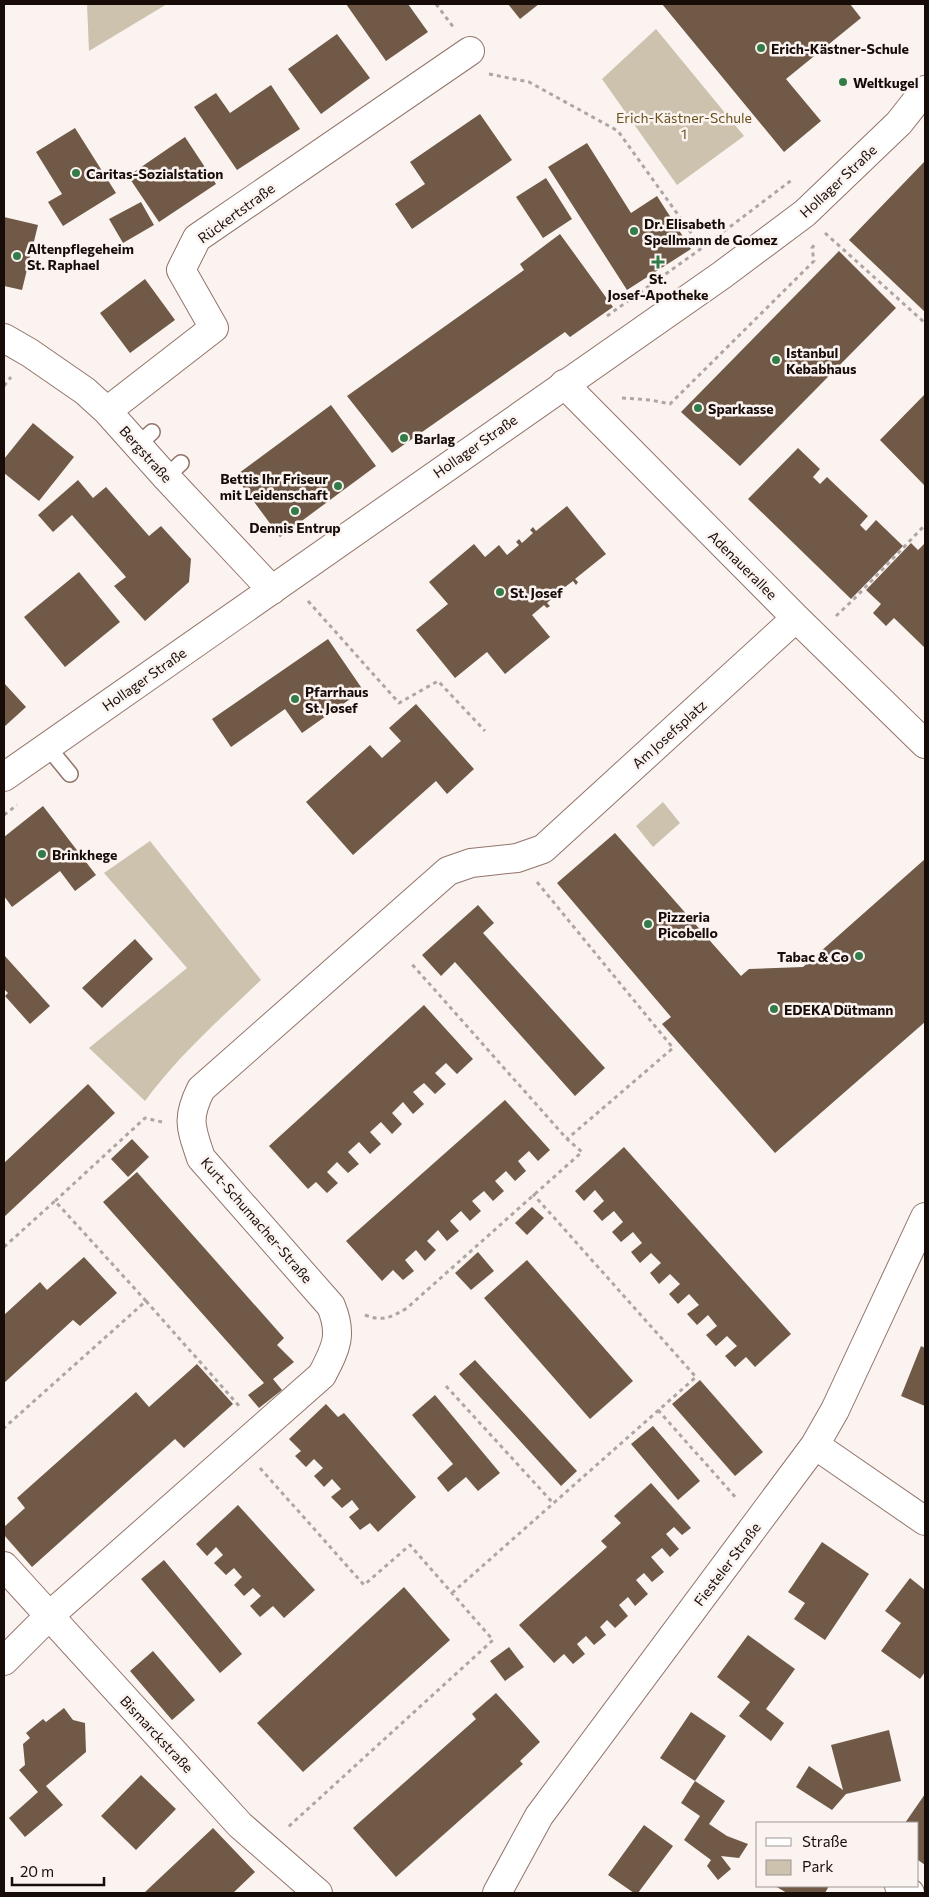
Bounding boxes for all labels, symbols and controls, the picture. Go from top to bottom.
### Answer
place label: Erich-Kästner-Schule [771,40,909,57]
marker: Erich-Kästner-Schule [755,42,767,54]
place label: Weltkugel [853,74,919,91]
marker: Weltkugel [837,76,849,88]
park label: Erich-Kästner-Schule 1 [616,109,752,142]
street label: Hollager Straße [796,141,880,221]
place label: Caritas-Sozialstation [86,165,223,182]
marker: Caritas-Sozialstation [70,167,82,179]
street label: Rückertstraße [194,179,278,247]
place label: Dr. Elisabeth Spellmann de Gomez [644,215,778,248]
marker: Dr. Elisabeth Spellmann de Gomez [628,225,640,237]
place label: Altenpflegeheim St. Raphael [27,240,134,273]
marker: Altenpflegeheim St. Raphael [11,250,23,262]
marker: St. Josef-Apotheke [652,256,664,268]
place label: St. Josef-Apotheke [608,270,708,303]
place label: Istanbul Kebabhaus [786,344,857,377]
marker: Istanbul Kebabhaus [770,354,782,366]
place label: Sparkasse [708,400,774,417]
marker: Sparkasse [692,402,704,414]
street label: Hollager Straße [430,411,520,481]
street label: Bergstraße [116,422,176,486]
place label: Barlag [414,430,456,447]
marker: Barlag [398,432,410,444]
place label: Bettis Ihr Friseur mit Leidenschaft [220,470,328,503]
marker: Bettis Ihr Friseur mit Leidenschaft [332,480,344,492]
marker: Dennis Entrup [289,505,301,517]
place label: Dennis Entrup [249,519,341,536]
street label: Adenauerallee [705,527,781,603]
place label: St. Josef [510,584,563,601]
marker: St. Josef [494,586,506,598]
street label: Hollager Straße [99,644,189,714]
place label: Pfarrhaus St. Josef [305,683,369,716]
marker: Pfarrhaus St. Josef [289,693,301,705]
street label: Am Josefsplatz [628,696,710,772]
place label: Brinkhege [52,846,117,863]
marker: Brinkhege [36,848,48,860]
place label: Pizzeria Picobello [658,908,718,941]
marker: Pizzeria Picobello [642,918,654,930]
place label: Tabac & Co [777,948,849,965]
marker: Tabac & Co [853,950,865,962]
place label: EDEKA Dütmann [784,1001,893,1018]
marker: EDEKA Dütmann [768,1003,780,1015]
street label: Kurt-Schumacher-Straße [198,1154,316,1286]
street label: Fiesteler Straße [690,1519,764,1609]
street label: Bismarckstraße [117,1692,197,1776]
legend [756,1822,919,1887]
text: Straße [802,1832,848,1850]
scale bar [12,1854,105,1886]
text: Park [802,1857,833,1875]
text: 20 m [20,1862,54,1880]

